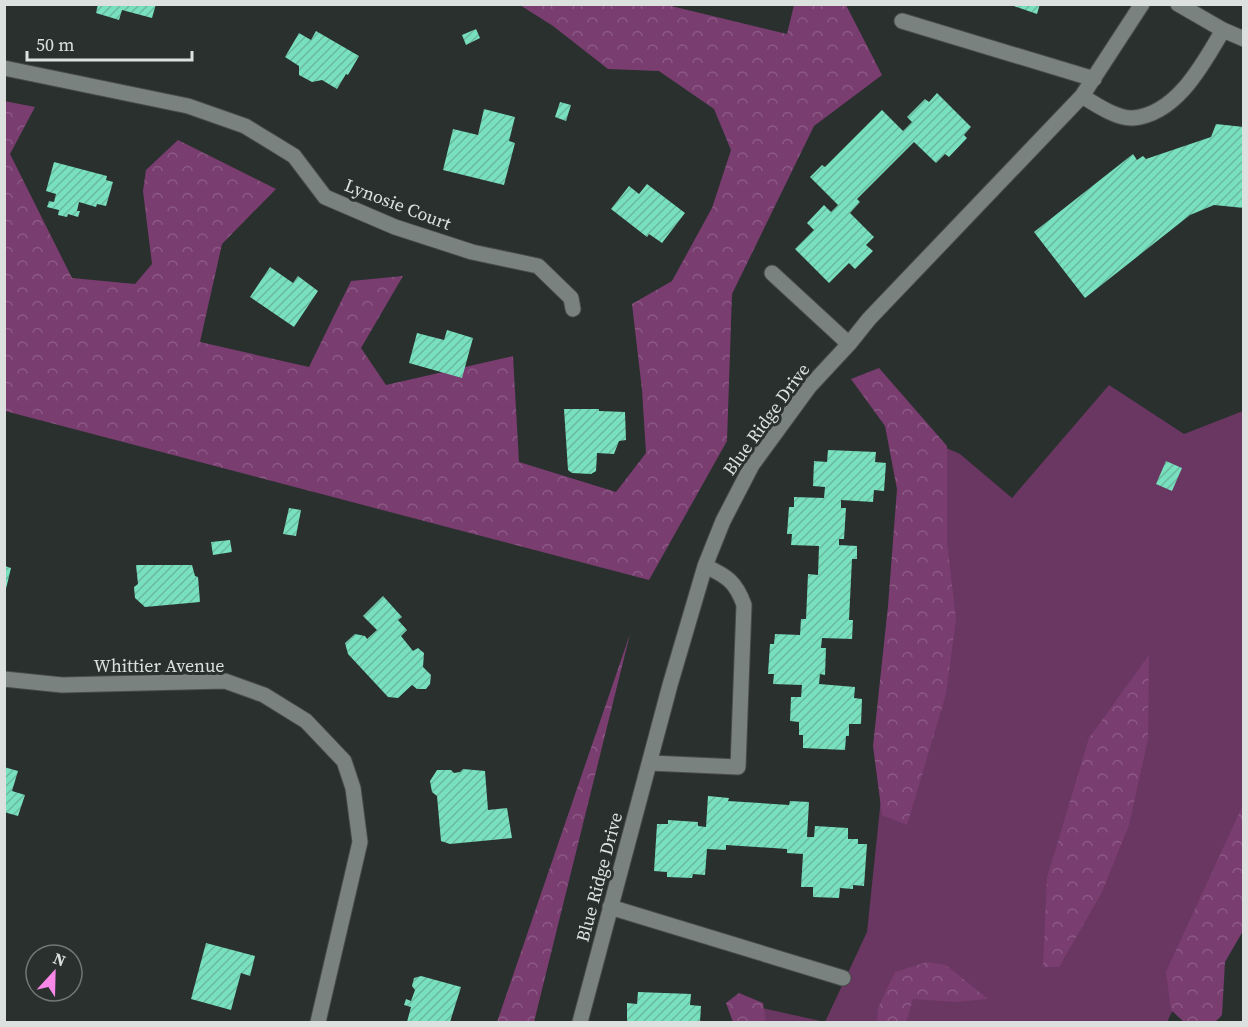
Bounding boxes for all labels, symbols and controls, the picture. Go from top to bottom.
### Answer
scale bar [27,24,192,62]
text: 50 m [36,32,74,57]
street label: Lynosie Court [341,172,455,236]
street label: Blue Ridge Drive [717,358,815,480]
street label: Whittier Avenue [94,653,224,678]
street label: Blue Ridge Drive [570,810,628,944]
north arrow [24,943,84,1003]
text: N [50,947,69,972]

